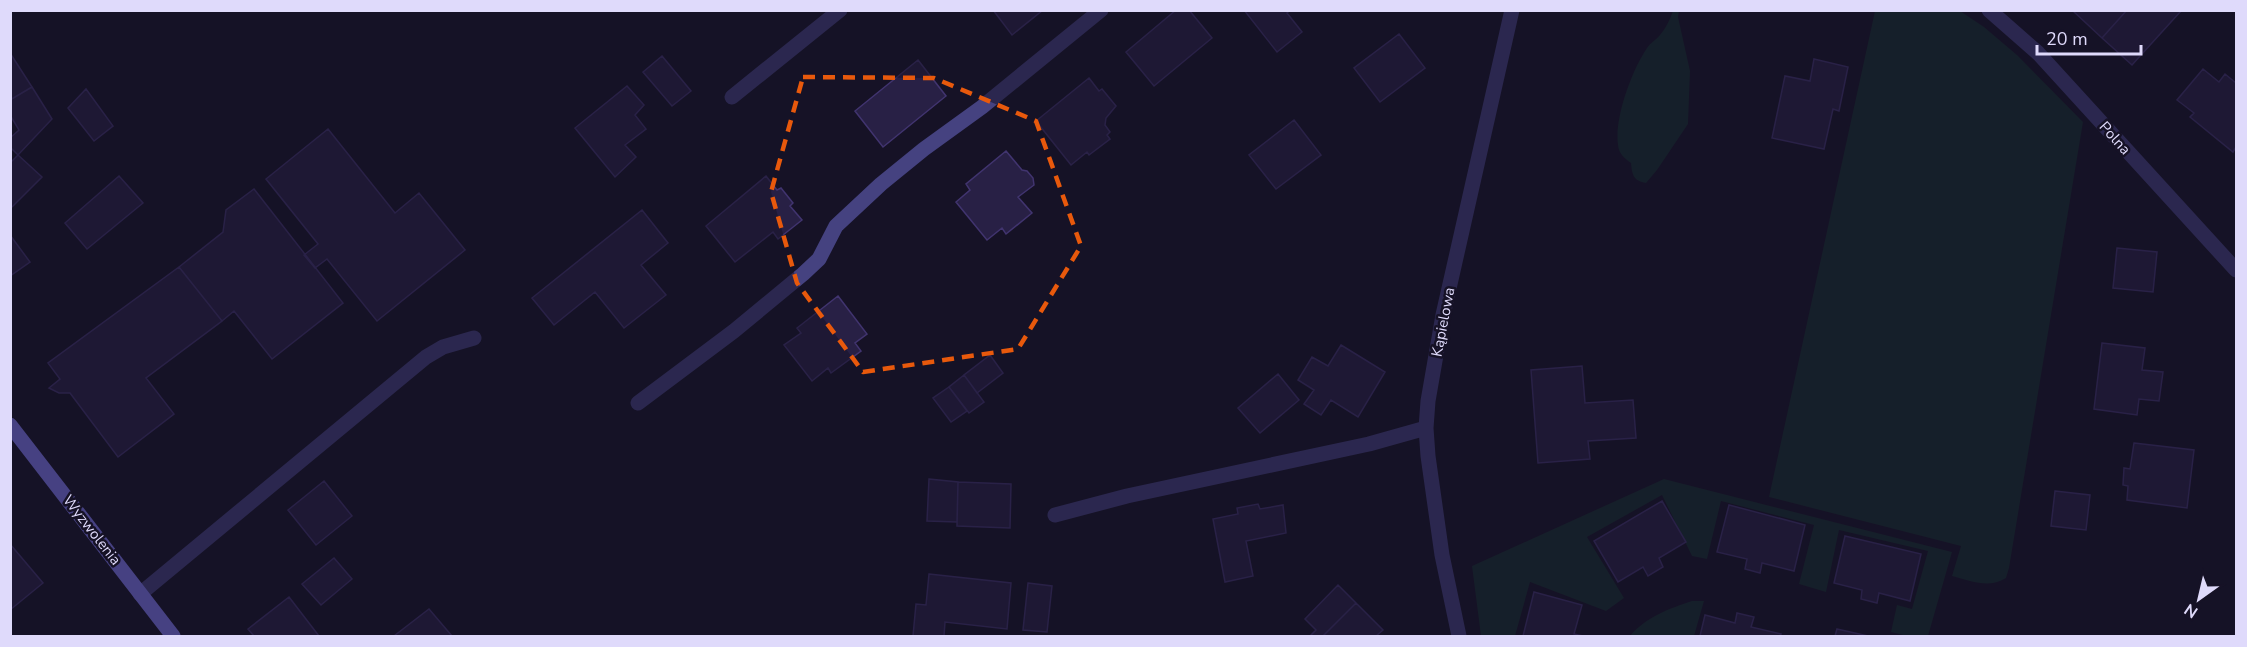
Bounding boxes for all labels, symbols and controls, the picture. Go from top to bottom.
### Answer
scale bar [2037,18,2140,56]
text: 20 m [2046,27,2088,51]
street label: Polna [2095,117,2135,159]
street label: Kąpielowa [1426,285,1460,359]
street label: Wyzwolenia [58,491,126,569]
north arrow [2169,569,2229,629]
text: N [2180,598,2202,623]

